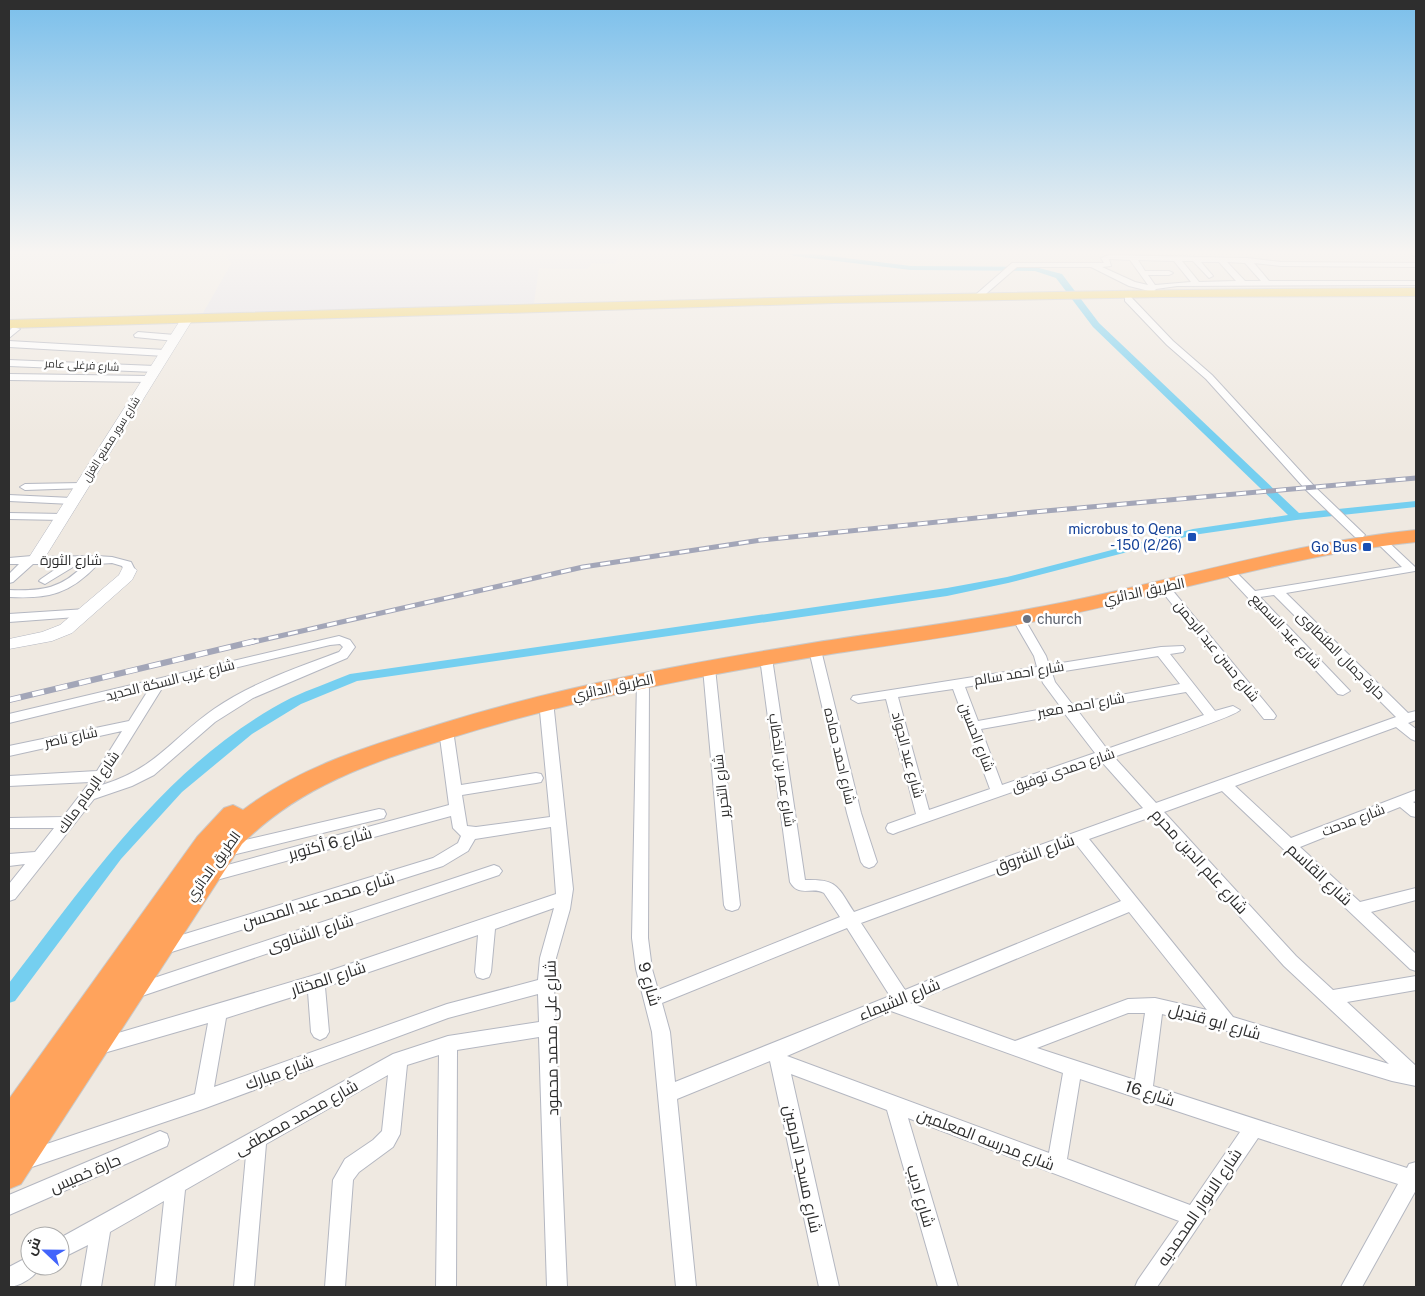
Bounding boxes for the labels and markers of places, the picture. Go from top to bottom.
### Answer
place label: microbus to Qena - 150 (2/26) [1068,521,1182,553]
marker: microbus to Qena - 150 (2/26) [1186,531,1198,543]
place label: Go Bus [1311,539,1357,555]
marker: Go Bus [1361,541,1373,553]
place label: church [1037,611,1082,627]
marker: church [1021,613,1033,625]

